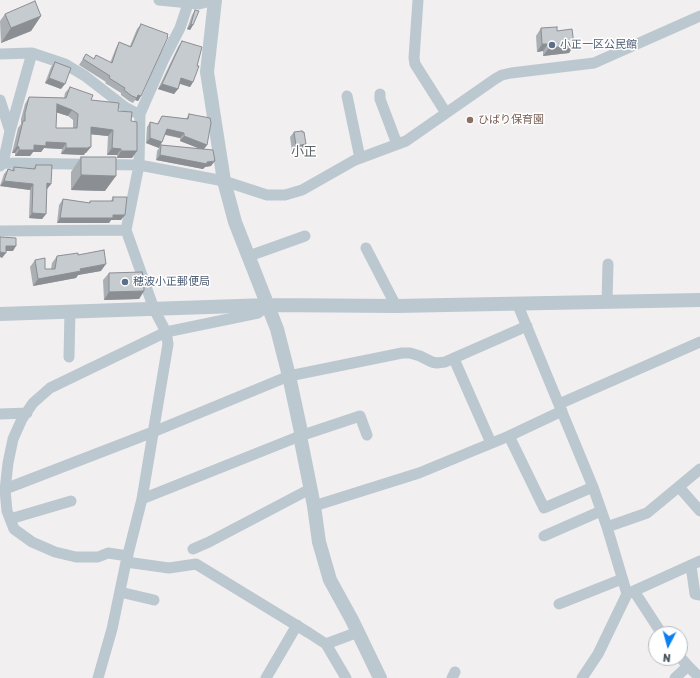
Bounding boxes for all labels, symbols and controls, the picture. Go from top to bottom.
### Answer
place label: 小正一区公民館 [560,38,637,52]
marker: 小正一区公民館 [547,40,557,50]
place label: ひばり保育園 [478,113,544,127]
marker: ひばり保育園 [465,115,475,125]
district label: 小正 [291,144,317,160]
place label: 穂波小正郵便局 [133,275,210,289]
marker: 穂波小正郵便局 [120,277,130,287]
north arrow [648,626,688,666]
text: N [662,651,671,664]

